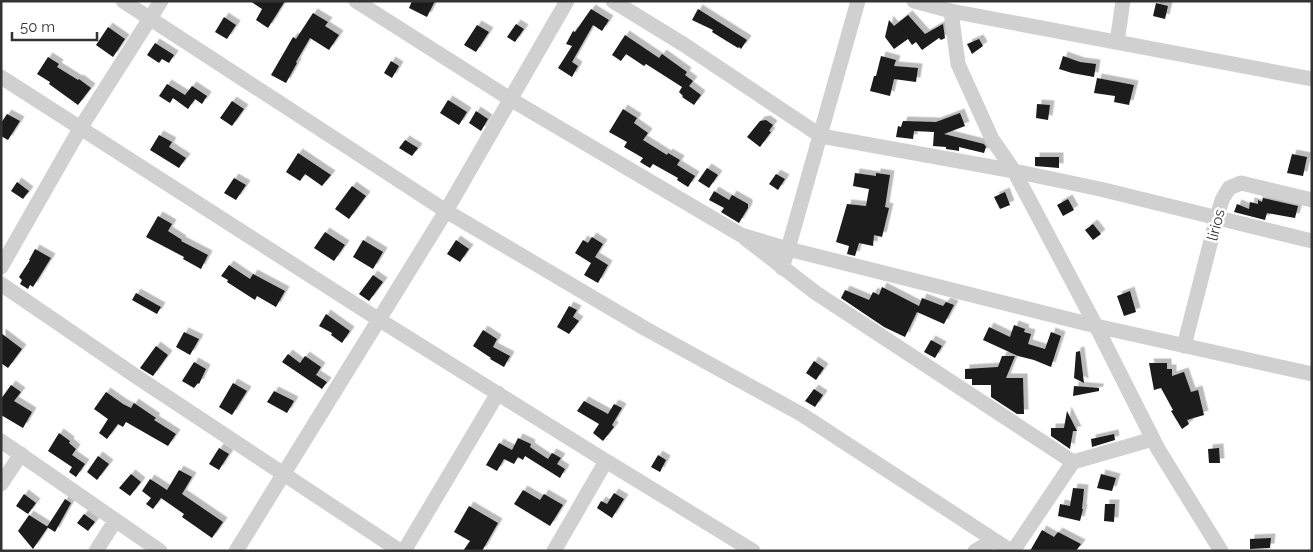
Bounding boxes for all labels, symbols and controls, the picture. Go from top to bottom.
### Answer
scale bar [12,10,98,42]
text: 50 m [20,18,55,36]
street label: lirios [1203,207,1229,243]

